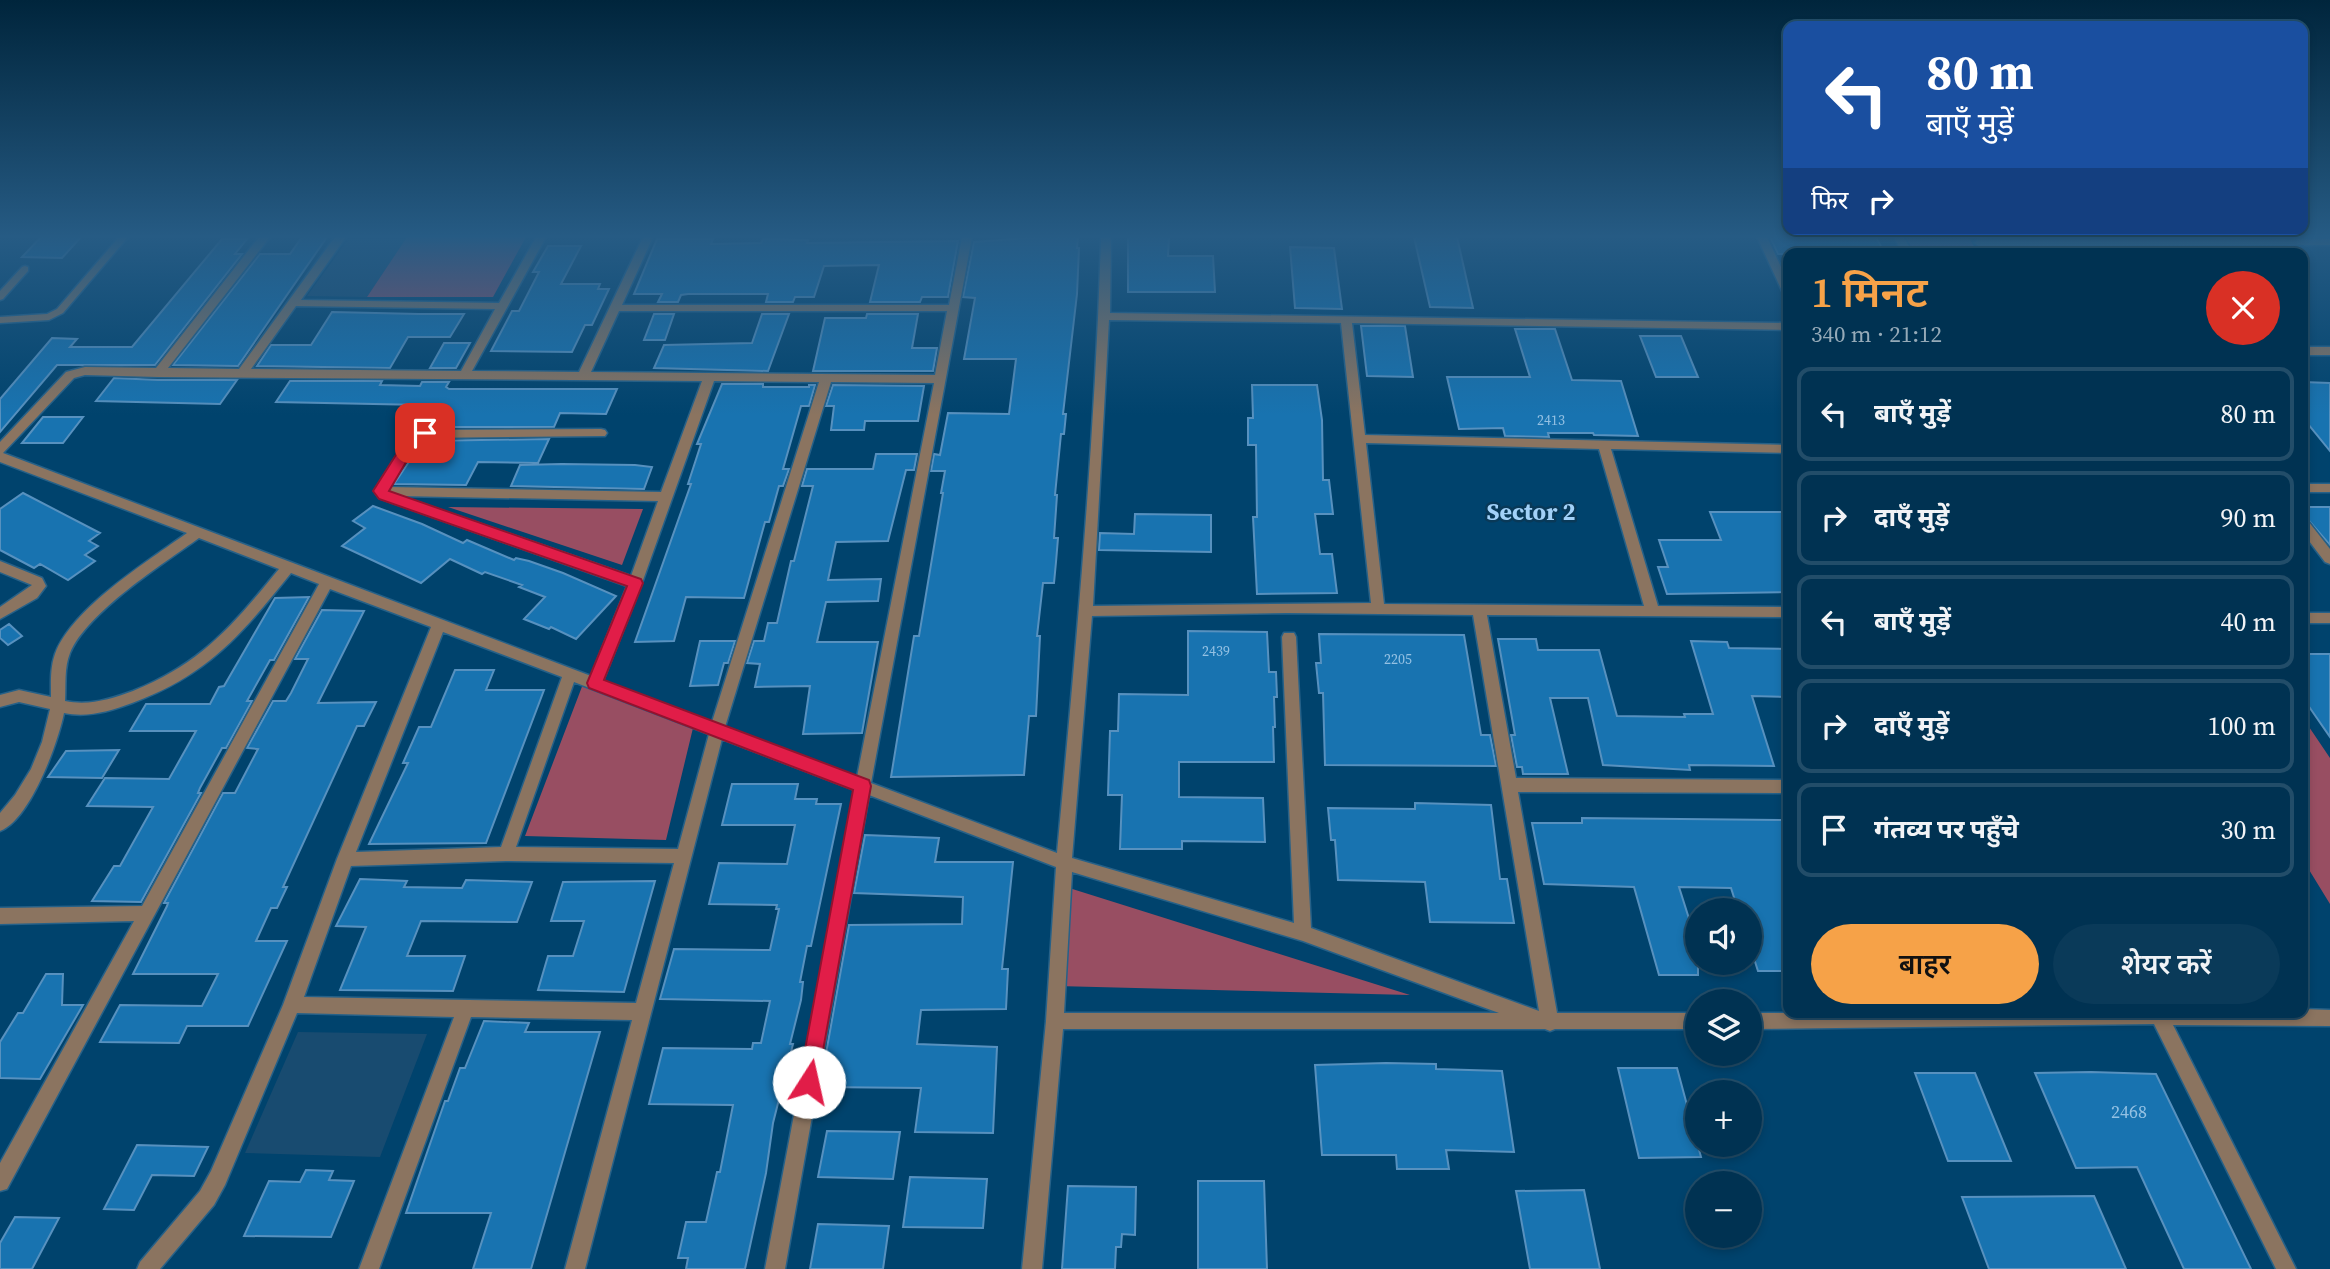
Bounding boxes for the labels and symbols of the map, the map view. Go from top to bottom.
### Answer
pin [395,403,455,463]
house number: 2413 [1537,410,1565,430]
district label: Sector 2 [1486,495,1576,528]
house number: 2439 [1202,641,1230,661]
house number: 2205 [1384,649,1412,669]
position arrow [772,1045,846,1119]
house number: 2468 [2111,1099,2147,1124]

